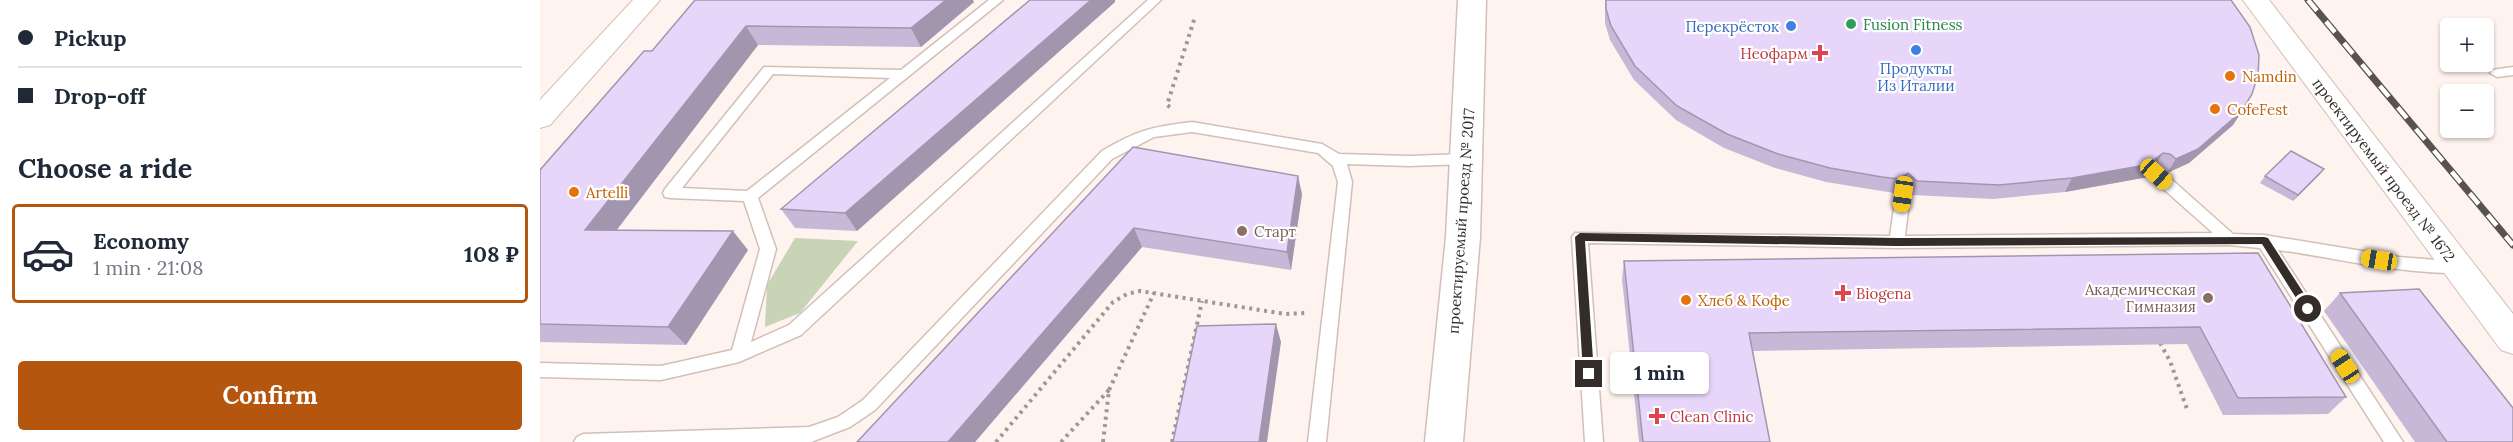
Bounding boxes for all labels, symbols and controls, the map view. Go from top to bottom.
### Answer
place label: Fusion Fitness [1863,15,1963,34]
place label: Перекрёсток [1685,17,1779,36]
marker: Fusion Fitness [1844,17,1858,31]
map controls [2440,18,2494,138]
button: + [2440,18,2494,72]
marker: Перекрёсток [1784,19,1798,33]
text: Pickup [54,24,127,52]
marker: Продукты Из Италии [1909,43,1923,57]
place label: Неофарм [1740,44,1808,63]
marker: Неофарм [1813,46,1827,60]
place label: Продукты Из Италии [1877,59,1955,95]
place label: Namdin [2242,67,2297,86]
marker: Namdin [2223,69,2237,83]
street label: проектируемый проезд № 1672 [2309,74,2459,266]
text: Drop-off [54,82,146,110]
button: − [2440,84,2494,138]
place label: CofeFest [2227,100,2288,119]
marker: CofeFest [2208,102,2222,116]
street label: проектируемый проезд № 2017 [1444,107,1478,334]
text: Choose a ride [18,151,192,185]
car [2137,155,2175,193]
car [1892,175,1914,213]
place label: Artelli [585,183,628,202]
marker: Artelli [567,185,581,199]
place label: Старт [1254,222,1297,241]
marker: Старт [1235,224,1249,238]
icon: car [21,227,75,281]
text: Economy [93,227,189,255]
text: 108 ₽ [464,240,519,268]
car [2360,248,2398,272]
text: 1 min · 21:08 [93,255,203,280]
place label: Академическая Гимназия [2084,280,2196,316]
marker: Biogena [1834,284,1852,302]
place label: Biogena [1856,284,1912,303]
place label: Хлеб & Кофе [1698,291,1790,310]
marker: Академическая Гимназия [2201,291,2215,305]
marker: Хлеб & Кофе [1679,293,1693,307]
route start [2294,295,2321,322]
car [2328,346,2362,386]
callout: 1 min [1610,353,1709,395]
route end [1575,360,1602,387]
text: 1 min [1634,360,1685,385]
button: Confirm [18,361,522,430]
marker: Clean Clinic [1648,407,1666,425]
place label: Clean Clinic [1670,407,1754,426]

